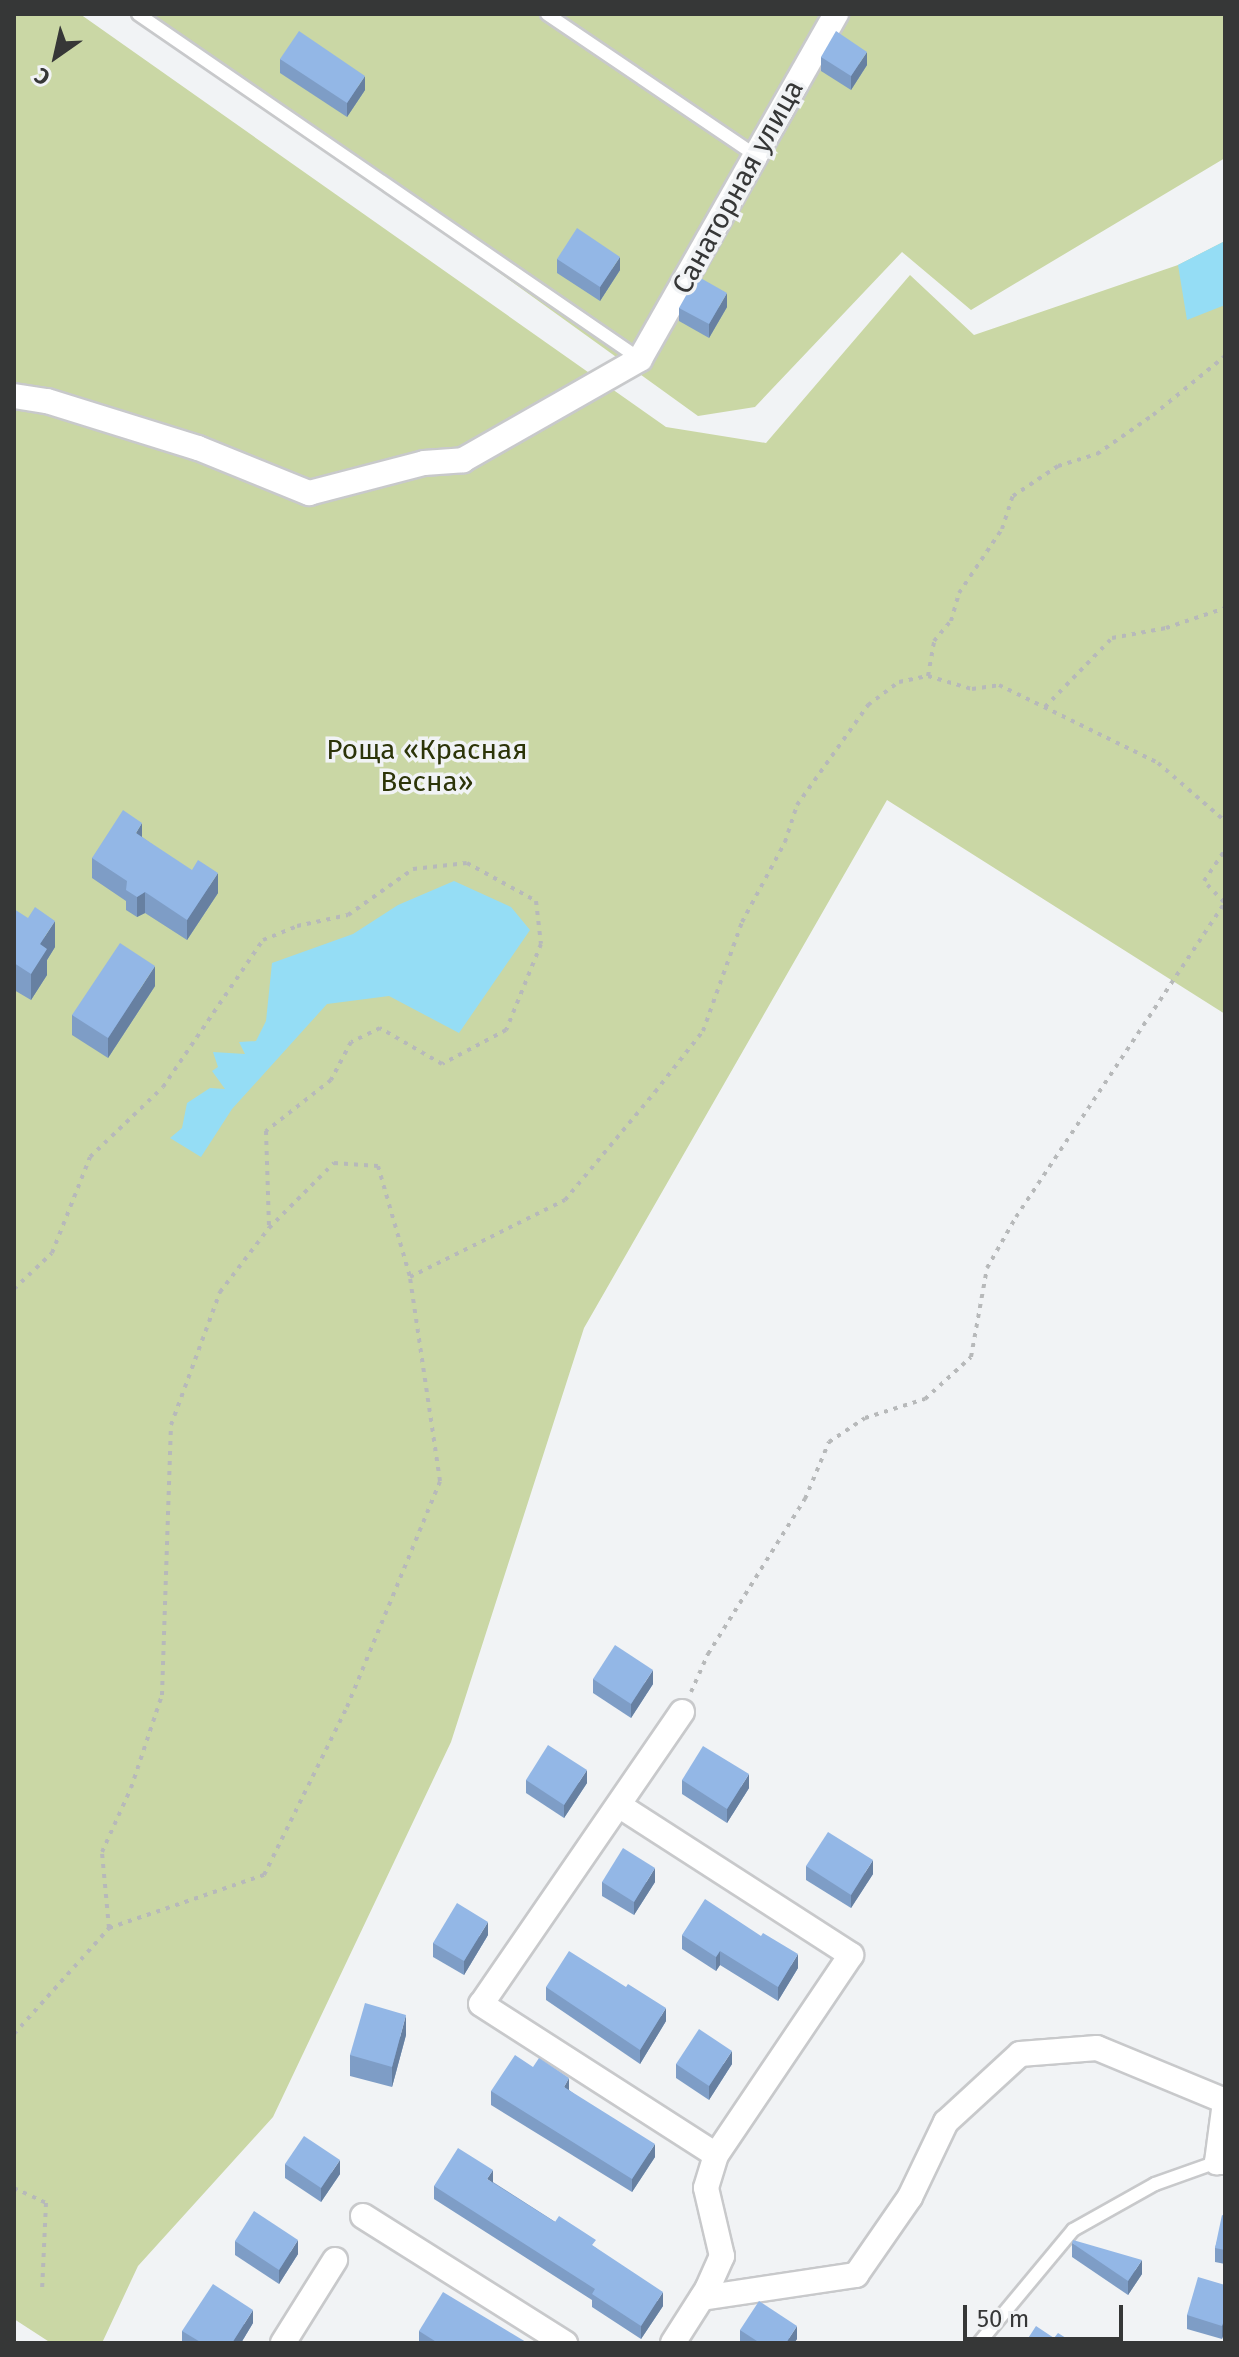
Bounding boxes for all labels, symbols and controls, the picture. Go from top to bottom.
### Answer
north arrow [16,16,96,96]
text: С [30,62,55,91]
street label: Санаторная улица [665,74,811,300]
park label: Роща «Красная Весна» [326,733,528,799]
scale bar [967,2289,1127,2339]
text: 50 m [977,2305,1029,2333]

